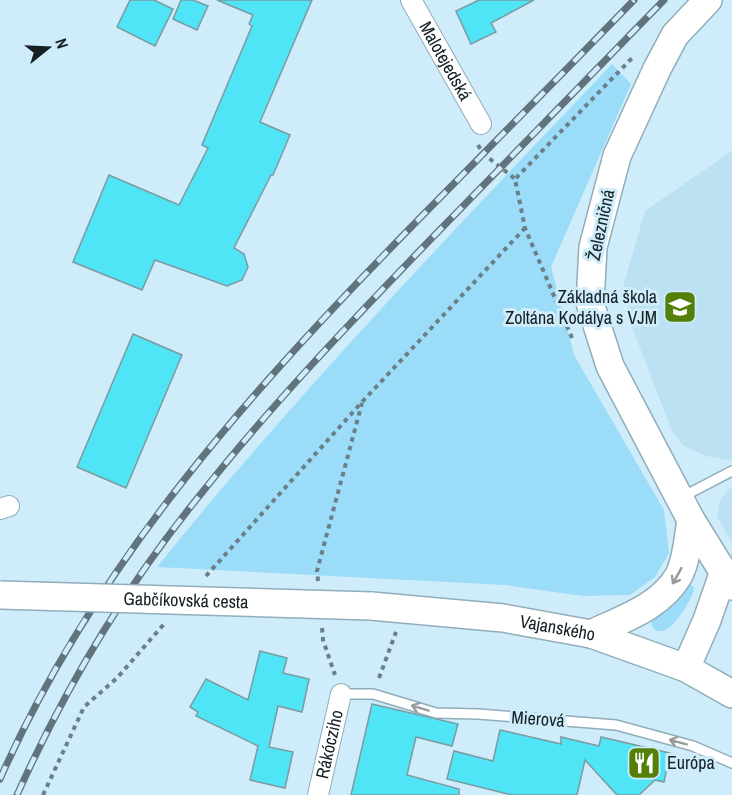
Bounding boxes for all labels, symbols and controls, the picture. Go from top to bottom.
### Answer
street label: Malotejedská [414,17,478,105]
north arrow [18,18,78,78]
text: N [50,35,74,51]
street label: Železničná [581,187,620,263]
place label: Základná škola Zoltána Kodálya s VJM [505,284,657,330]
school or university icon: Základná škola Zoltána Kodálya s VJM [662,289,698,325]
one-way arrow [671,567,683,584]
street label: Gabčíkovská cesta [123,586,249,614]
street label: Vajanského [518,608,597,647]
one-way arrow [411,702,430,713]
street label: Mierová [511,704,566,733]
street label: Rákócziho [309,707,349,781]
one-way arrow [669,735,688,747]
restaurant icon: Európa [626,745,662,781]
place label: Európa [667,750,715,775]

